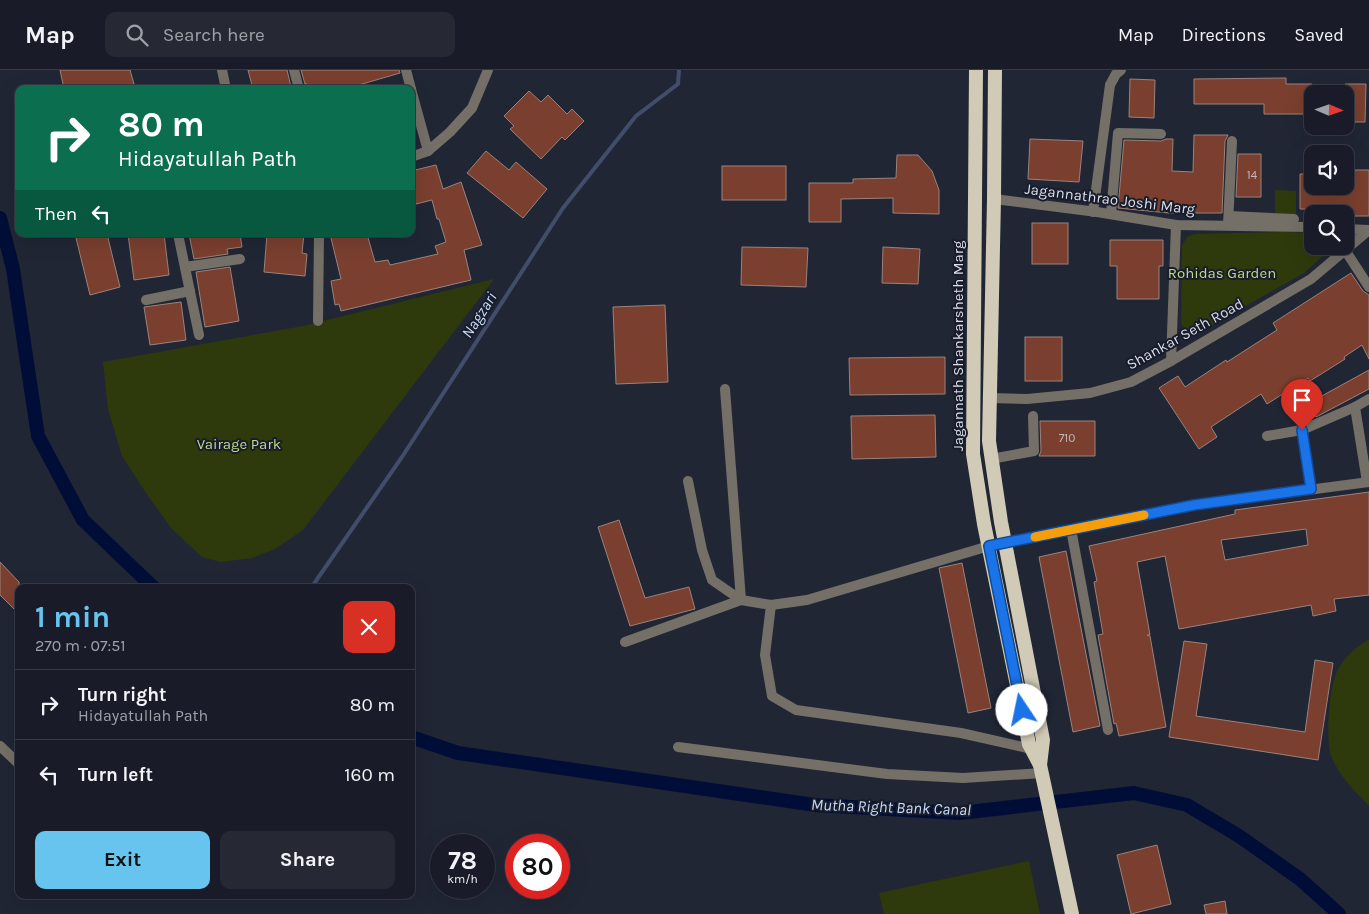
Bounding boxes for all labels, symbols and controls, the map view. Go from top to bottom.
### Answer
search box [105,12,455,57]
text: Map [25,21,75,49]
icon: search [123,21,151,49]
text: Search here [163,24,265,46]
text: Map [1118,24,1154,46]
text: Directions [1182,24,1266,46]
text: Saved [1294,24,1344,46]
north arrow [1304,85,1354,135]
map controls [1304,85,1354,255]
text: 80 m [118,104,205,145]
icon: right [35,105,100,170]
button: sound [1304,145,1354,195]
text: Hidayatullah Path [118,146,297,172]
house number: 14 [1247,168,1258,182]
street label: Jagannathrao Joshi Marg [1024,180,1197,218]
icon: left [87,200,115,228]
text: Then [35,203,77,225]
button: search [1304,205,1354,255]
street label: Jagannath Shankarsheth Marg [949,240,967,451]
park label: Rohidas Garden [1168,264,1276,282]
water label: Nagzari [457,289,501,341]
street label: Shankar Seth Road [1123,294,1247,374]
pin [1281,379,1323,430]
icon: arrive [1288,386,1316,414]
house number: 710 [1059,431,1075,445]
park label: Vairage Park [197,435,281,453]
text: 1 min [35,599,110,635]
button: close [343,601,395,653]
text: 270 m · 07:51 [35,636,126,655]
position arrow [995,683,1047,735]
text: Turn right [78,684,167,706]
icon: right [35,691,63,719]
text: 80 m [350,694,395,716]
text: Hidayatullah Path [78,706,208,725]
icon: left [35,761,63,789]
text: Turn left [78,764,153,786]
text: 160 m [344,764,395,786]
water label: Mutha Right Bank Canal [811,795,971,819]
button: Exit [35,831,210,889]
button: Share [220,831,395,889]
speed limit sign: 80 [505,834,570,899]
text: 78 [448,846,477,875]
text: km/h [447,872,478,886]

